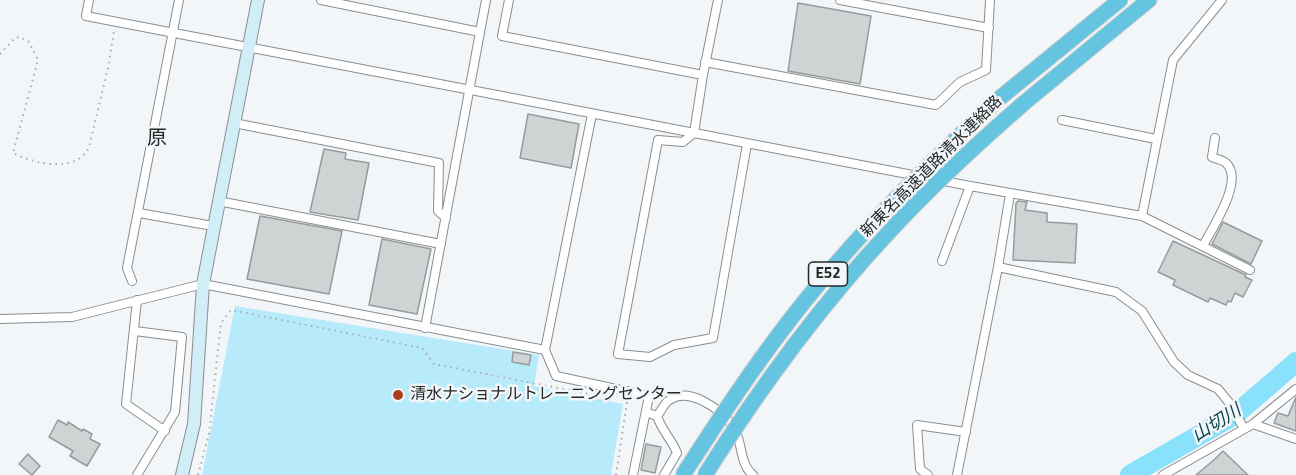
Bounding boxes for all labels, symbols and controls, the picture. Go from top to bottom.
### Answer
street label: 新東名高速道路清水連絡路 [857,92,1007,242]
district label: 原 [147,127,167,151]
road number: E52 [808,262,848,286]
place label: 清水ナショナルトレーニングセンター [410,385,682,405]
marker: 清水ナショナルトレーニングセンター [391,388,405,402]
water label: 山切川 [1188,401,1246,447]

